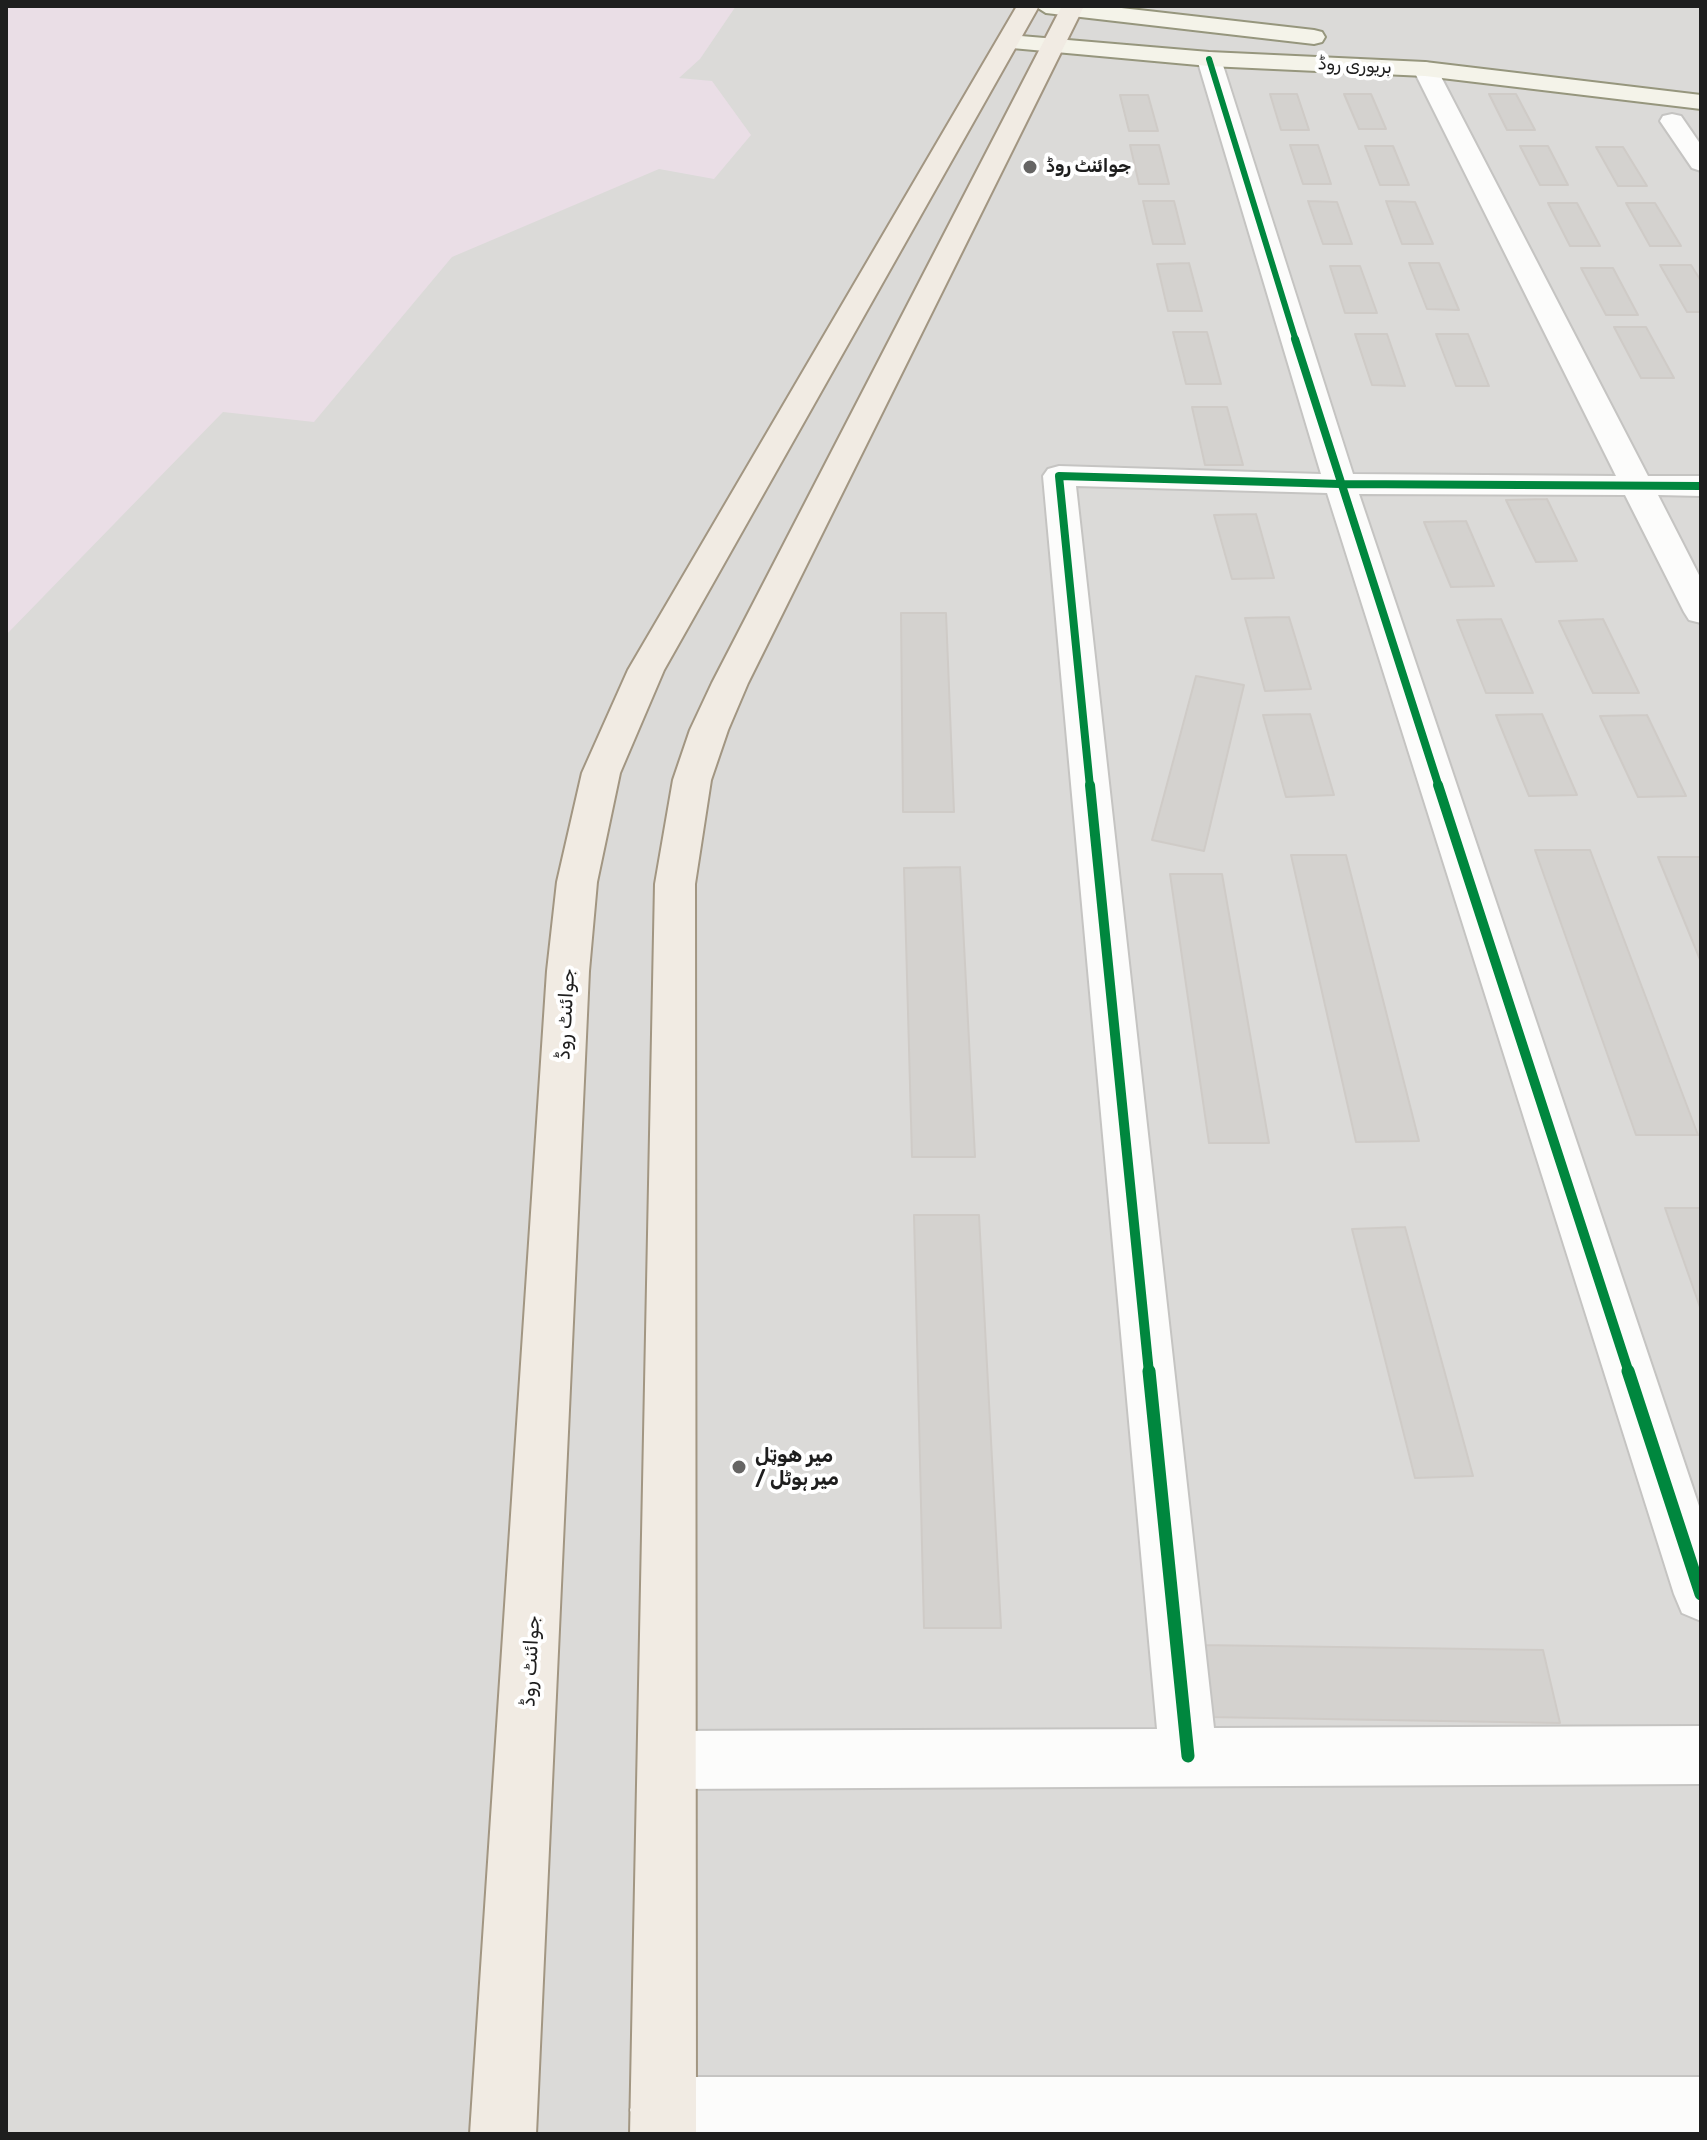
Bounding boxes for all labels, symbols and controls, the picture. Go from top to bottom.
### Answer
street label: بریوری روڈ [1317,53,1393,79]
place label: جوائنٹ روڈ [1046,156,1131,178]
marker: جوائنٹ روڈ [1021,158,1039,176]
street label: جوائنٹ روڈ [552,968,580,1060]
place label: میر هوټل / میر ہوٹل [755,1444,839,1491]
marker: میر هوټل / میر ہوٹل [730,1458,748,1476]
street label: جوائنٹ روڈ [517,1615,545,1707]

